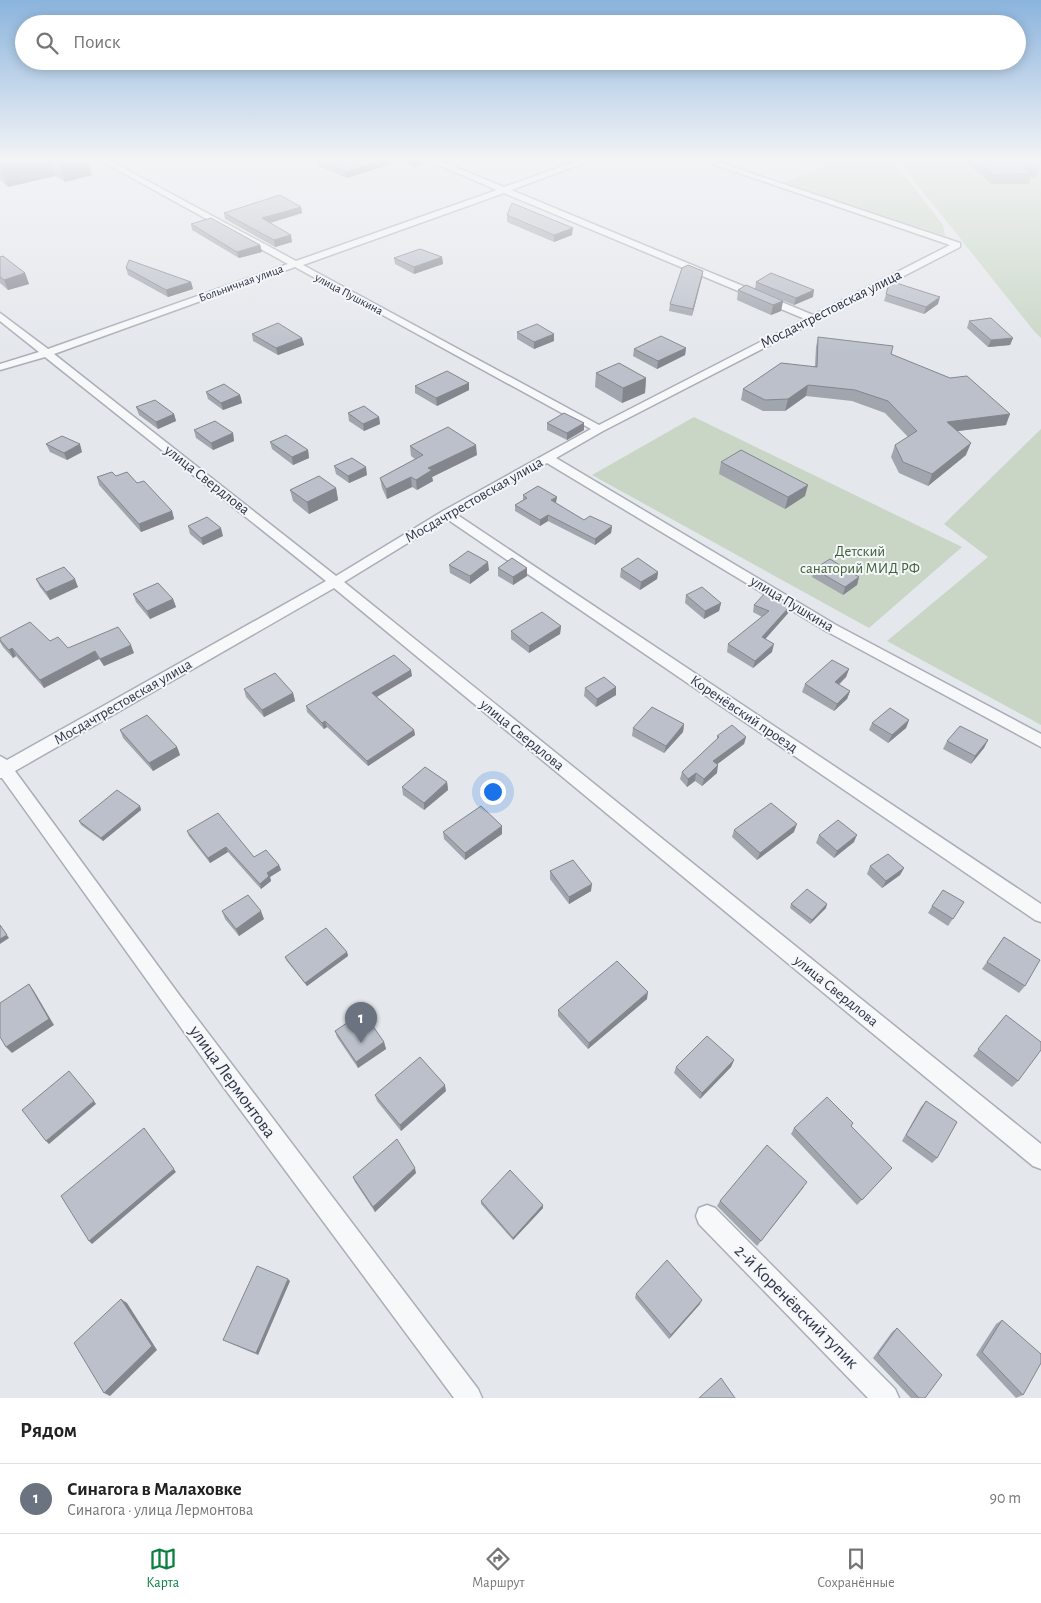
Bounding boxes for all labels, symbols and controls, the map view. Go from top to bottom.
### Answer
search box [15,15,1026,70]
icon: search [33,29,61,57]
text: Поиск [73,33,120,52]
street label: Больничная улица [197,262,286,305]
street label: Мосдачтрестовская улица [758,267,904,351]
street label: улица Пушкина [312,271,386,318]
street label: улица Свердлова [161,442,252,518]
street label: Мосдачтрестовская улица [403,454,546,546]
park label: Детский санаторий МИД РФ [800,544,920,576]
street label: улица Пушкина [747,573,836,635]
street label: Мосдачтрестовская улица [52,656,195,748]
street label: Коренёвский проезд [687,673,801,755]
street label: улица Свердлова [476,696,567,773]
your location [480,779,506,805]
street label: улица Свердлова [790,952,881,1029]
pin: 1 [345,1002,377,1043]
street label: улица Лермонтова [185,1022,279,1141]
street label: 2-й Коренёвский тупик [731,1242,862,1373]
text: Рядом [20,1420,77,1441]
text: Синагога в Малаховке [67,1480,242,1499]
text: 1 [33,1490,39,1506]
text: 90 m [990,1490,1021,1506]
text: Синагога · улица Лермонтова [67,1502,253,1518]
tab: Карта [146,1545,179,1592]
tab: Маршрут [472,1545,525,1592]
tab: Сохранённые [817,1545,895,1592]

